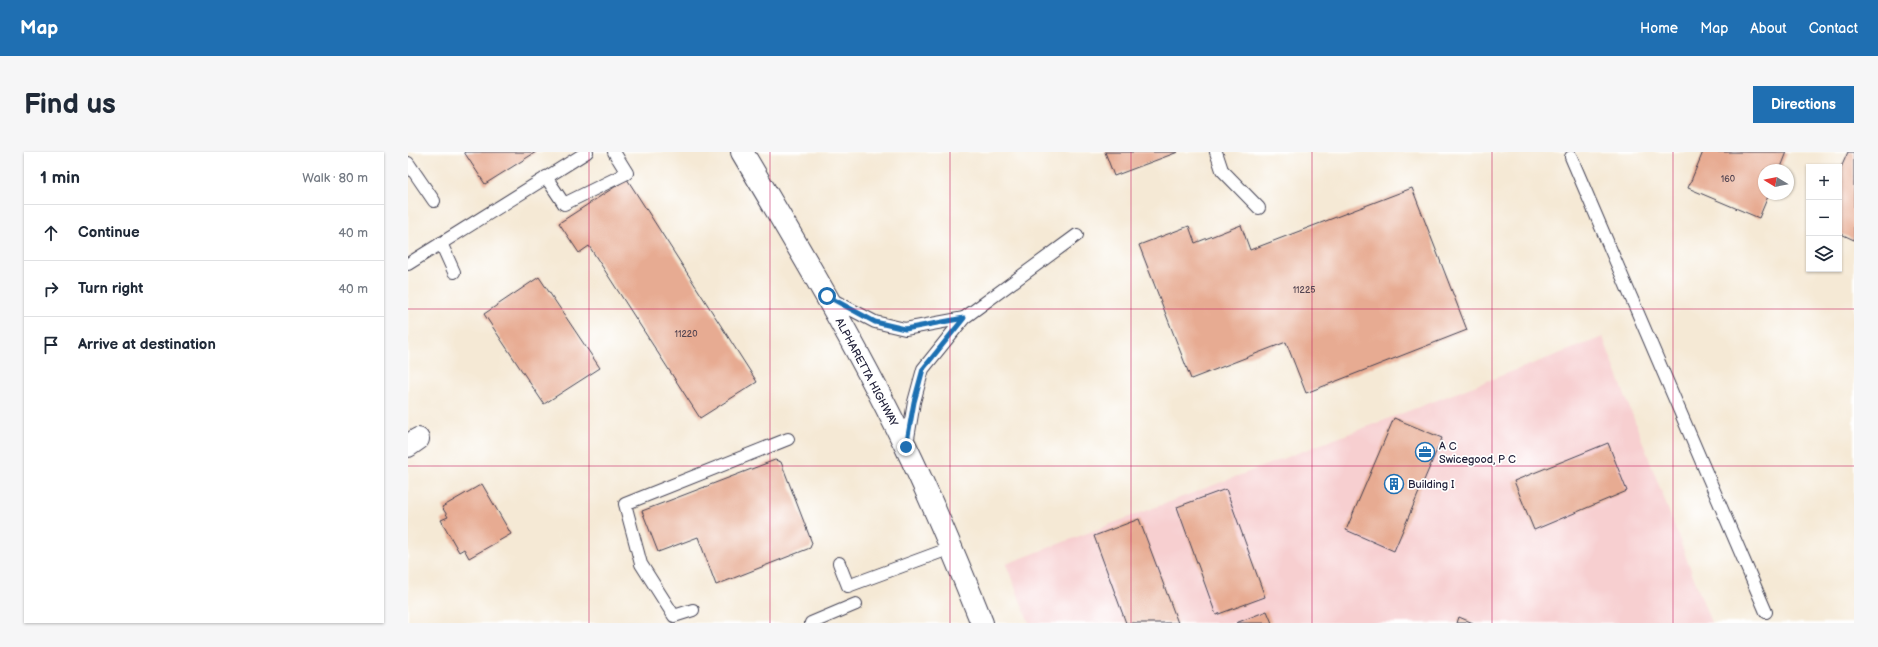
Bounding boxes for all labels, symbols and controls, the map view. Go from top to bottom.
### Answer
text: Map [20,17,58,40]
text: Home [1640,20,1678,37]
text: Map [1700,20,1728,37]
text: About [1750,20,1787,37]
text: Contact [1809,20,1858,37]
button: Directions [1753,86,1854,123]
text: Find us [24,88,116,121]
north arrow [1758,164,1794,200]
map controls [1806,164,1842,272]
button: + [1806,164,1842,200]
text: 1 min [40,168,80,188]
text: Walk · 80 m [302,170,368,186]
house number: 160 [1721,174,1735,185]
button: − [1806,200,1842,236]
icon: ahead [40,222,62,244]
text: Continue [78,223,140,242]
text: 40 m [338,225,368,241]
button: layers [1806,236,1842,272]
icon: right [40,278,62,300]
text: Turn right [78,279,143,298]
text: 40 m [338,281,368,297]
house number: 11225 [1293,285,1315,296]
route start [818,287,836,305]
street label: ALPHARETTA HIGHWAY [832,316,901,429]
house number: 11220 [675,329,697,340]
icon: arrive [40,334,62,356]
text: Arrive at destination [78,335,216,354]
route end [897,438,915,456]
place label: A C Swicegood, P C [1439,440,1516,466]
office icon: A C Swicegood, P C [1414,441,1436,463]
building icon: Building I [1383,473,1405,495]
place label: Building I [1408,478,1455,491]

